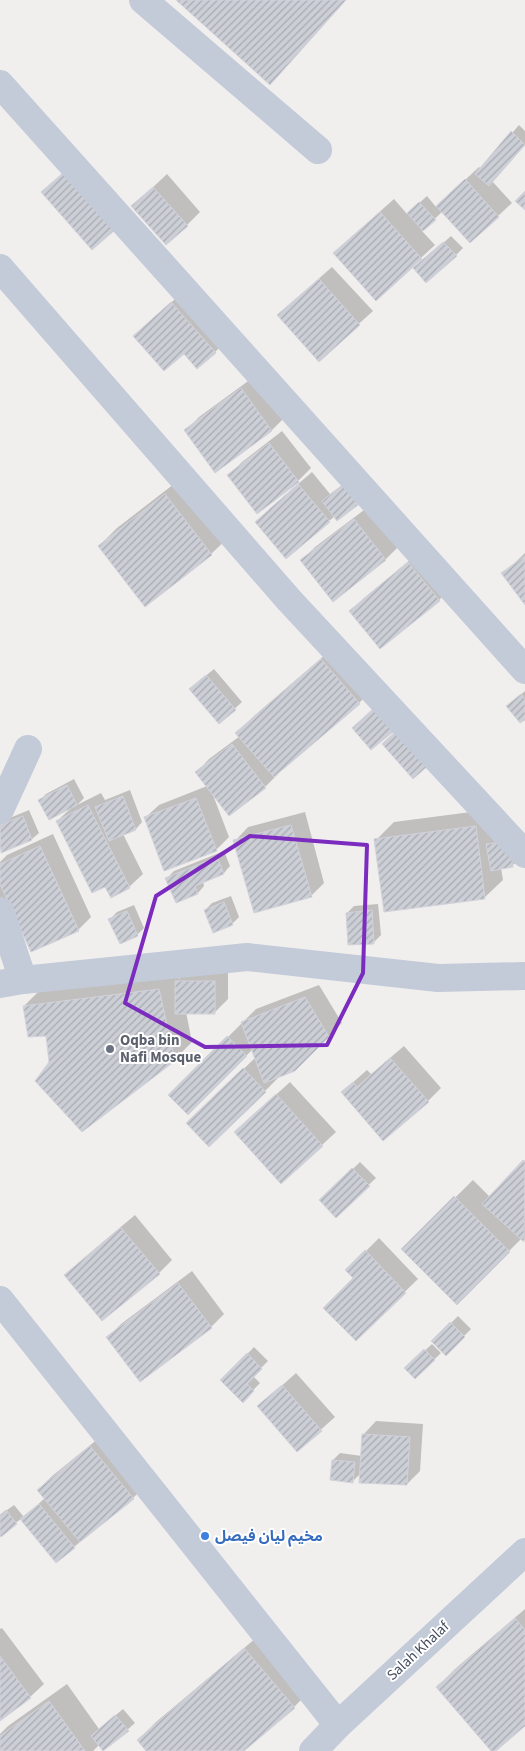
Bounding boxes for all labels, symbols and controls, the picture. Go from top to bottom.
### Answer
place label: Oqba bin Nafi Mosque [120,1030,202,1068]
marker: Oqba bin Nafi Mosque [104,1043,116,1055]
place label: مخيم ليان فيصل [215,1526,323,1547]
marker: مخيم ليان فيصل [199,1530,211,1542]
street label: Salah Khalaf [382,1616,454,1685]

